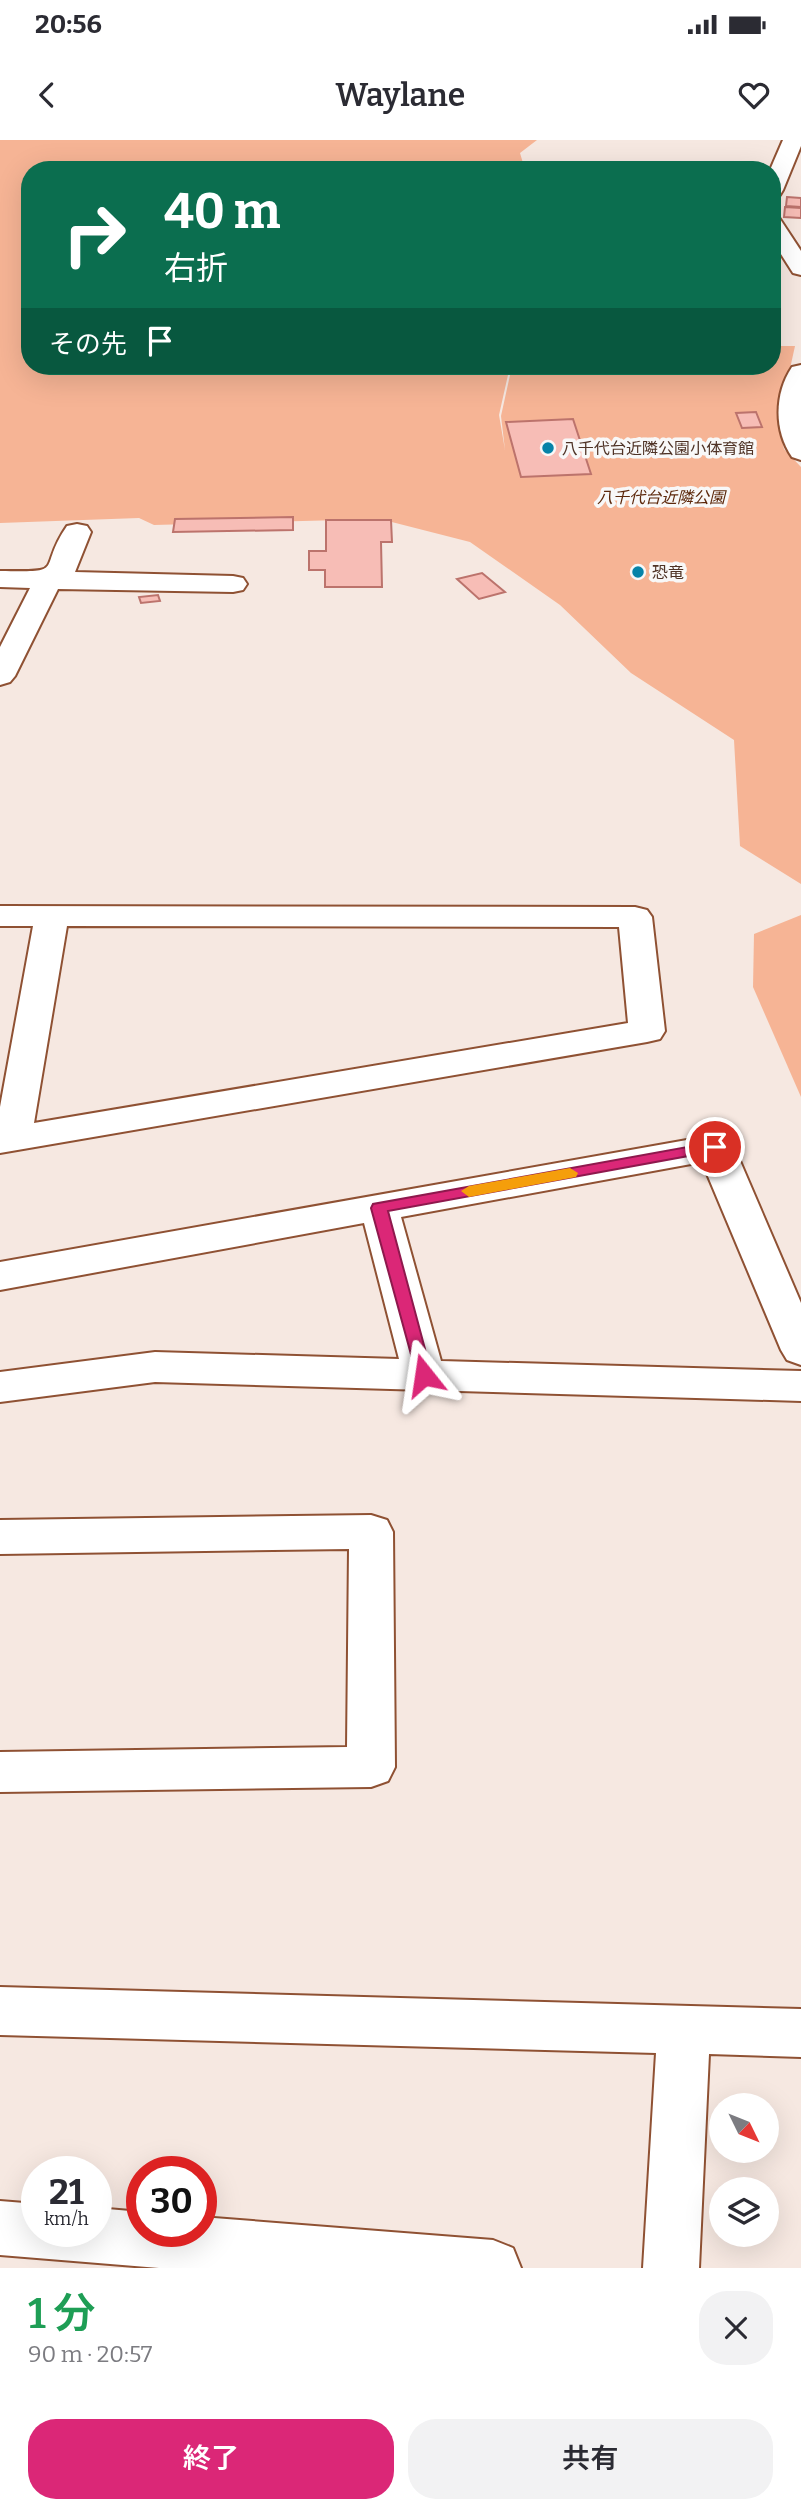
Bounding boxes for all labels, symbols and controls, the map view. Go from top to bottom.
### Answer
text: 20:56 [35,9,102,40]
icon: back [28,76,66,114]
text: Waylane [336,76,465,114]
icon: heart [735,76,773,114]
text: 40 m [164,182,281,241]
icon: right [49,189,140,280]
text: 右折 [164,249,228,287]
icon: arrive [141,322,179,360]
text: その先 [49,329,127,360]
place label: 八千代台近隣公園小体育館 [562,439,754,458]
marker: 八千代台近隣公園小体育館 [540,440,556,456]
park label: 八千代台近隣公園 [597,488,727,507]
place label: 恐竜 [652,563,684,582]
marker: 恐竜 [630,564,646,580]
pin [685,1117,745,1177]
icon: arrive [696,1128,734,1166]
position arrow [387,1338,461,1412]
north arrow [709,2093,779,2163]
map controls [709,2093,779,2247]
speed limit sign: 30 [126,2156,217,2247]
text: 21 [49,2171,84,2213]
button: layers [709,2177,779,2247]
text: km/h [44,2208,89,2230]
text: 1 分 [28,2289,96,2339]
button: close [699,2291,773,2365]
text: 90 m · 20:57 [28,2340,152,2368]
button: 終了 [28,2419,394,2499]
button: 共有 [408,2419,773,2499]

